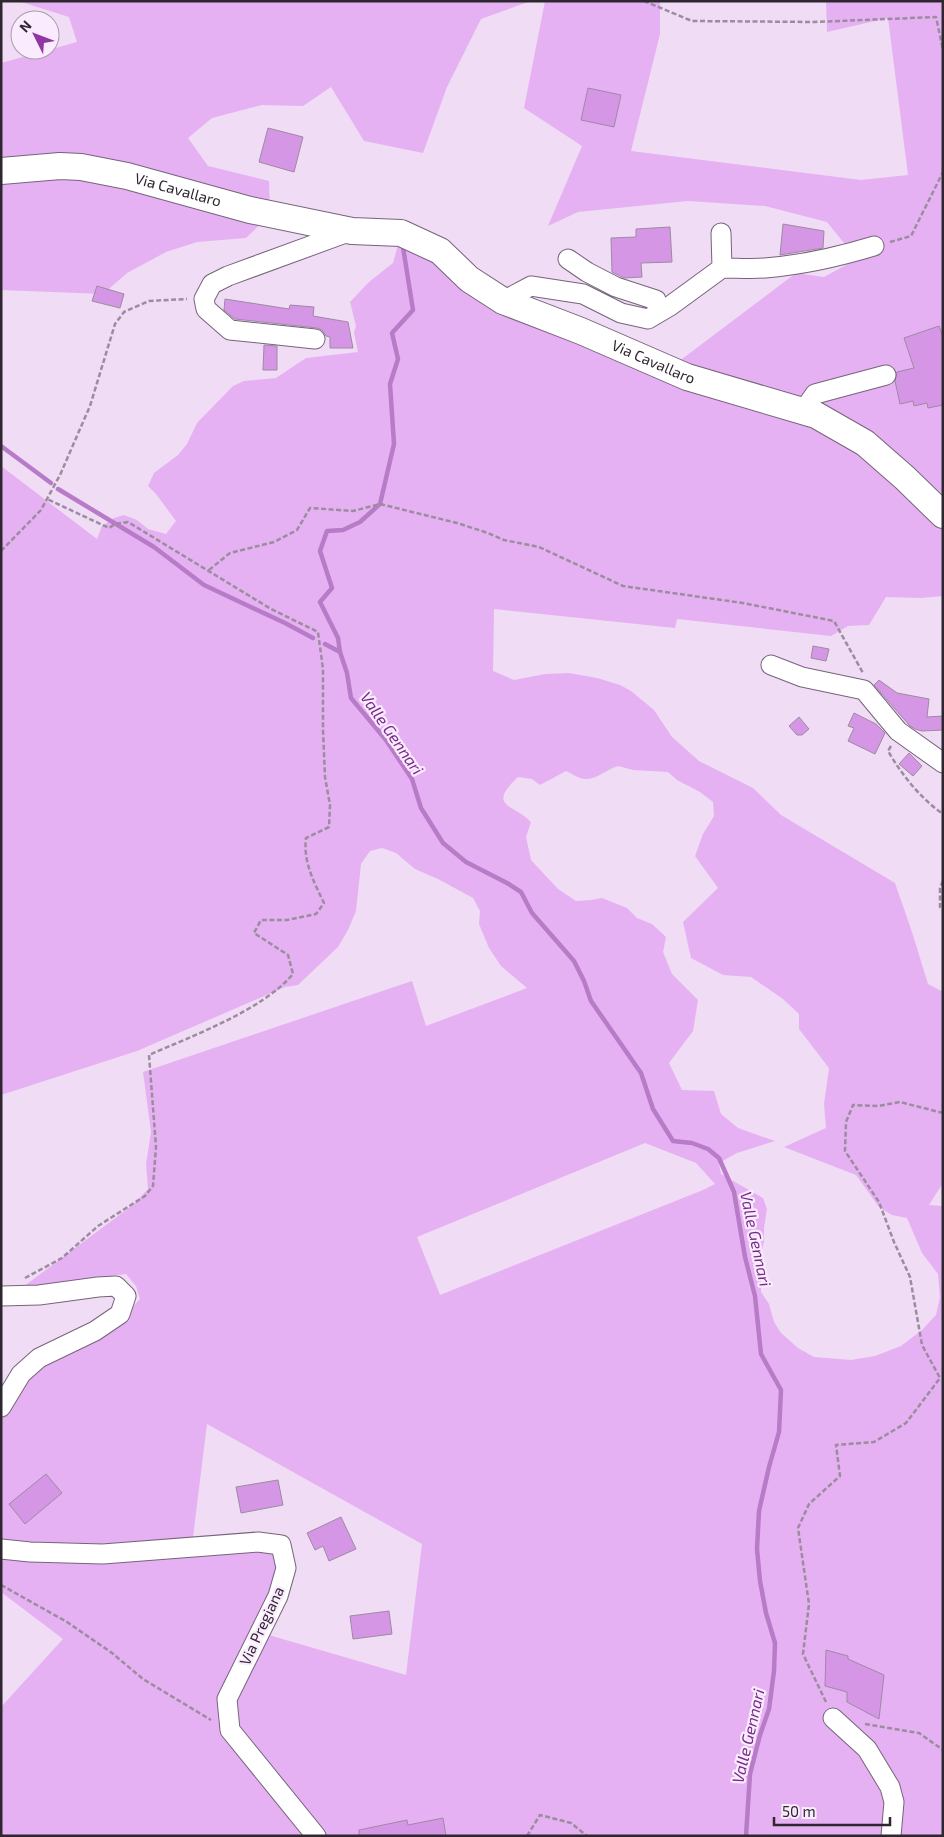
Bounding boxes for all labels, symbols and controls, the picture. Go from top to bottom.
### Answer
north arrow [10,10,60,60]
text: N [15,17,35,35]
street label: Via Cavallaro [133,169,224,210]
street label: Via Cavallaro [609,335,697,387]
water label: Valle Gennari [357,688,428,778]
water label: Valle Gennari [737,1190,776,1288]
street label: Via Pregiana [235,1584,287,1668]
water label: Valle Gennari [727,1687,768,1785]
scale bar [774,1794,890,1826]
text: 50 m [782,1802,816,1820]

